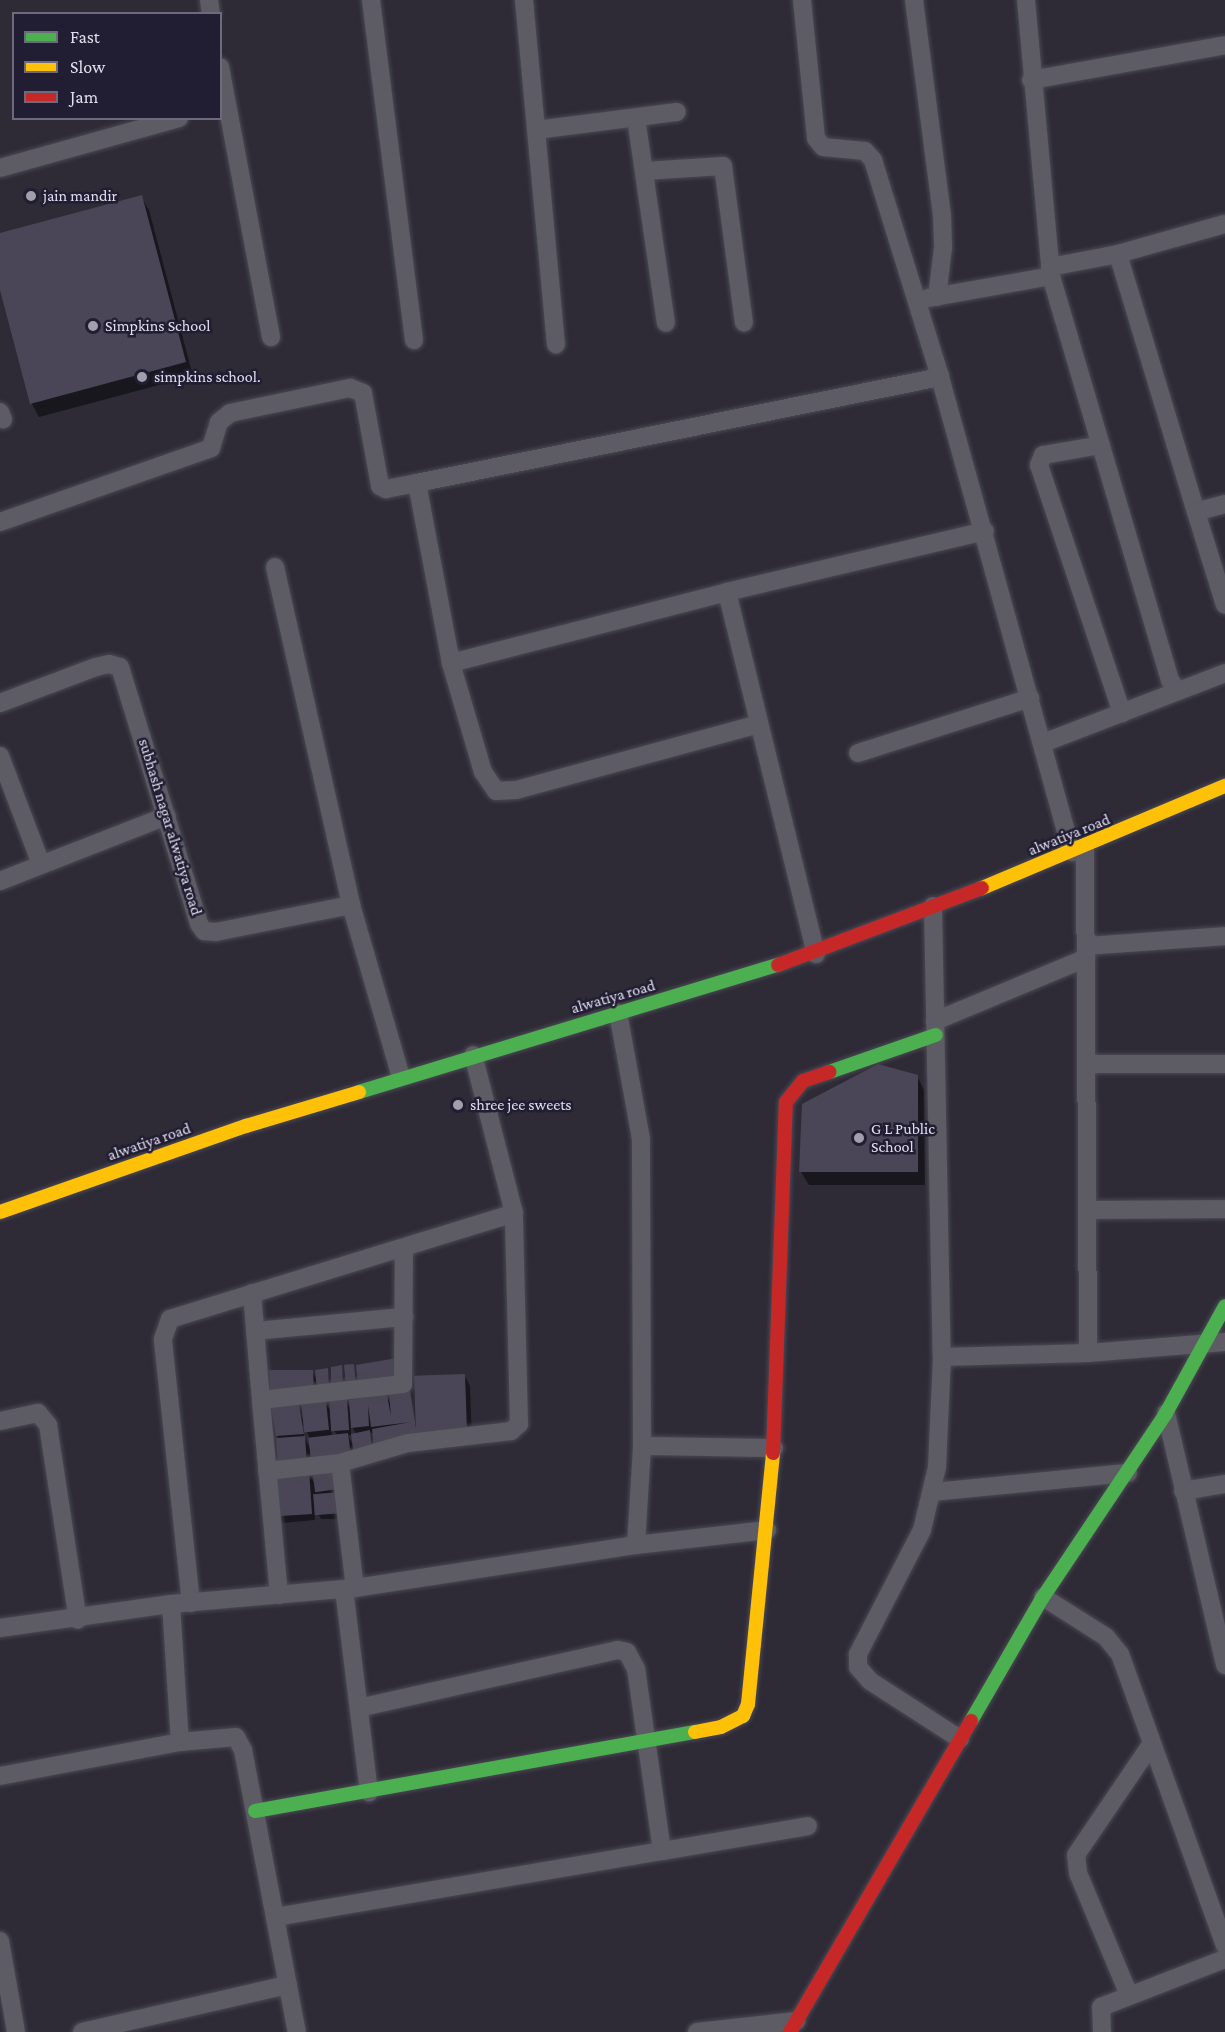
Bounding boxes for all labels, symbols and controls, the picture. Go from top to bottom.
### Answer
legend [12,12,222,120]
text: Fast [70,27,100,47]
text: Slow [70,57,105,77]
text: Jam [70,87,98,107]
place label: jain mandir [43,186,117,206]
marker: jain mandir [24,189,38,203]
place label: Simpkins School [105,316,210,336]
marker: Simpkins School [86,319,100,333]
place label: simpkins school. [154,367,261,387]
marker: simpkins school. [135,370,149,384]
street label: subhash nagar alwatiya road [134,736,206,918]
street label: alwatiya road [1025,810,1113,860]
street label: alwatiya road [569,976,657,1018]
place label: shree jee sweets [470,1095,572,1115]
marker: shree jee sweets [451,1098,465,1112]
street label: alwatiya road [105,1119,193,1165]
place label: G L Public School [871,1119,935,1157]
marker: G L Public School [852,1131,866,1145]

